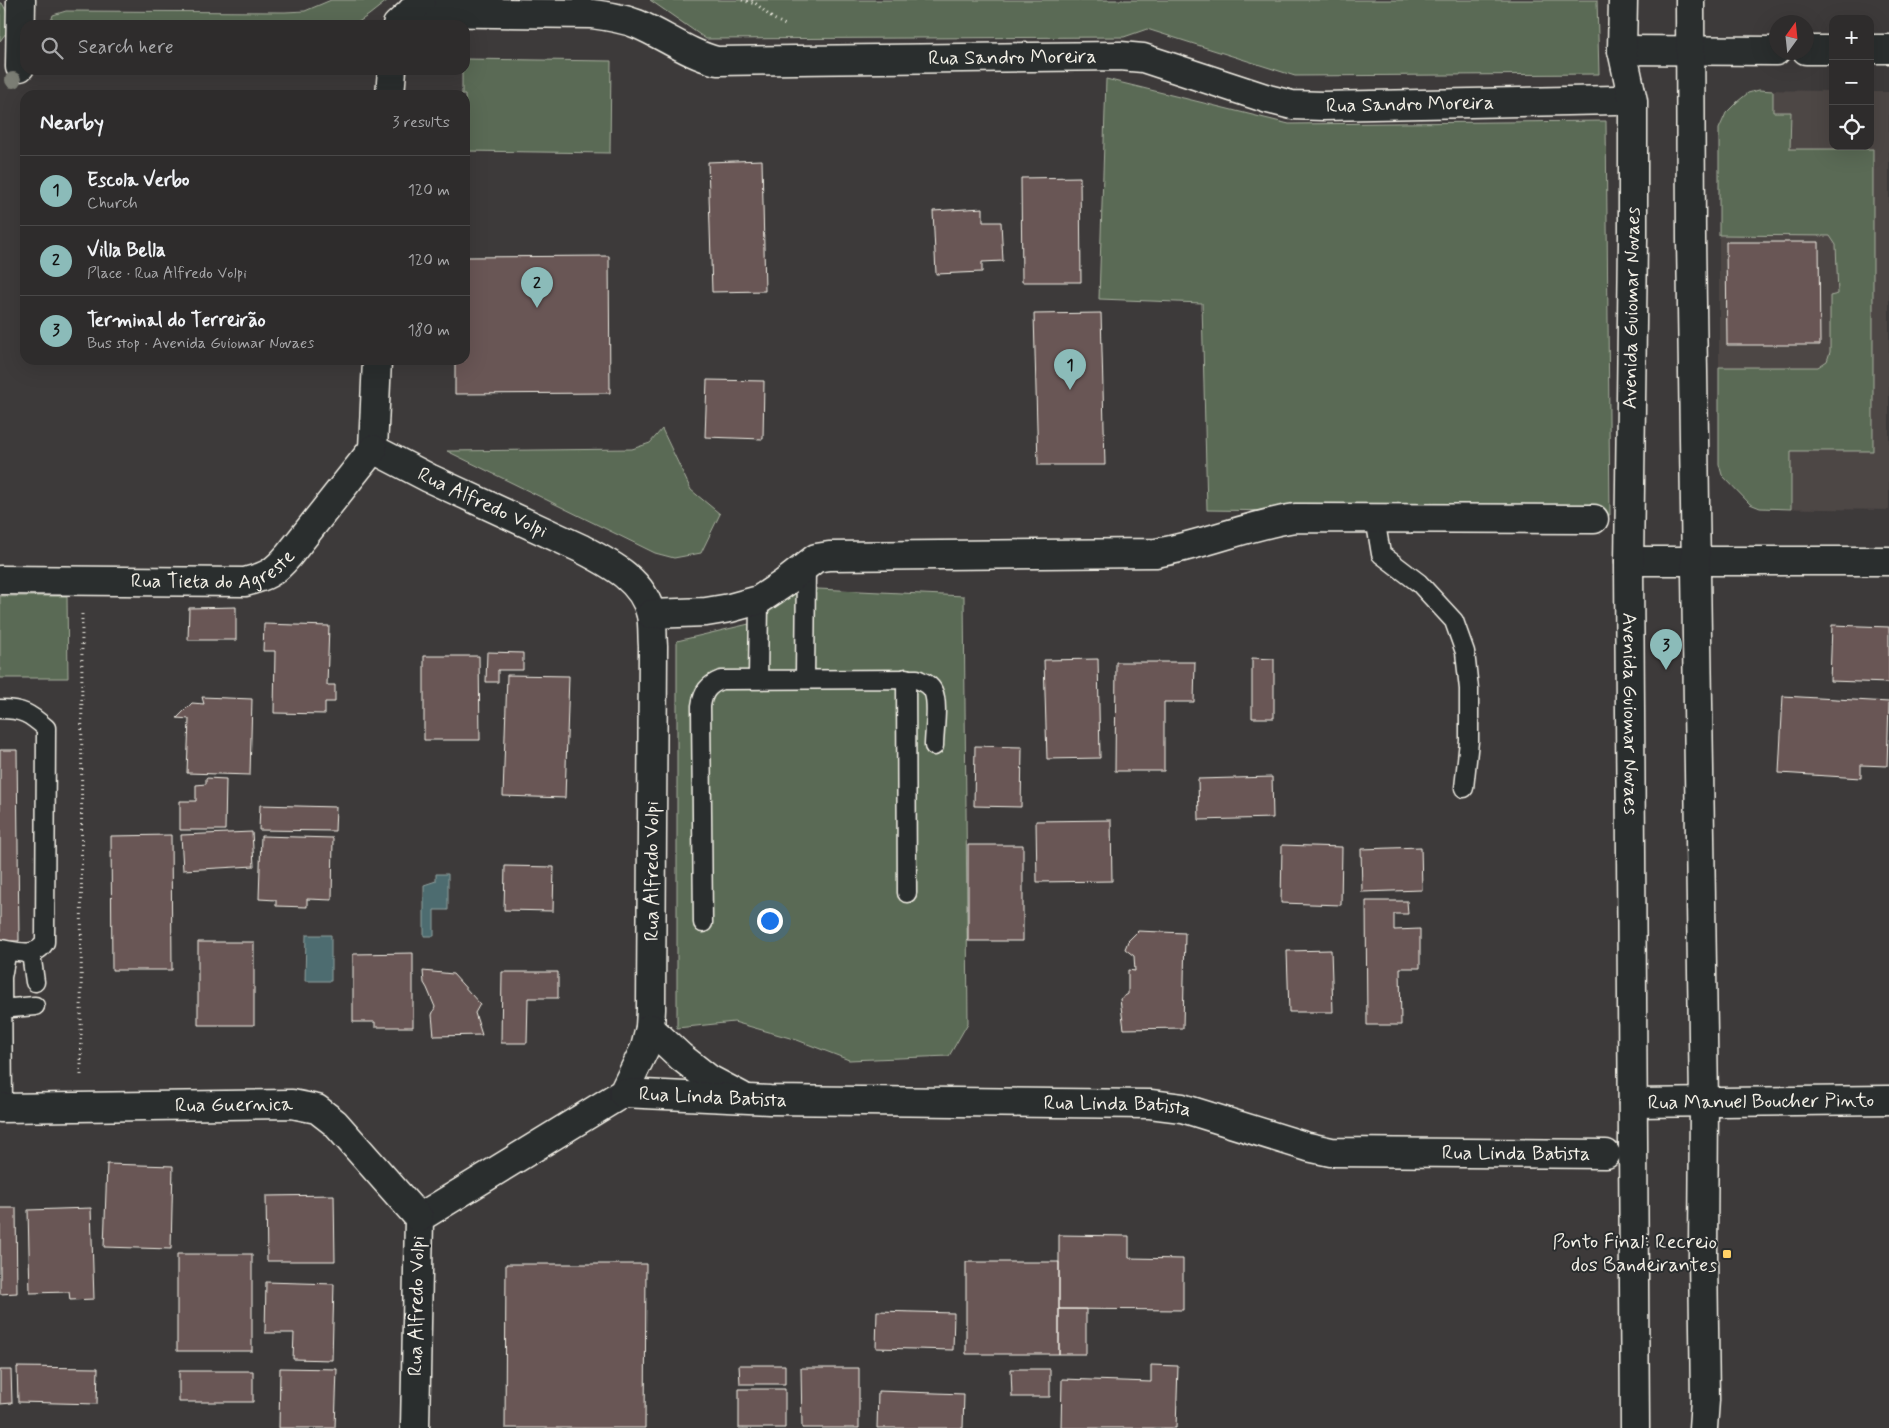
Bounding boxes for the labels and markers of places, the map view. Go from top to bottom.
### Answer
pin: 2 [521,267,553,308]
pin: 1 [1054,349,1086,390]
pin: 3 [1650,629,1682,670]
place label: Ponto Final: Recreio dos Bandeirantes [1553,1229,1717,1279]
marker: Ponto Final: Recreio dos Bandeirantes [1721,1248,1733,1260]

